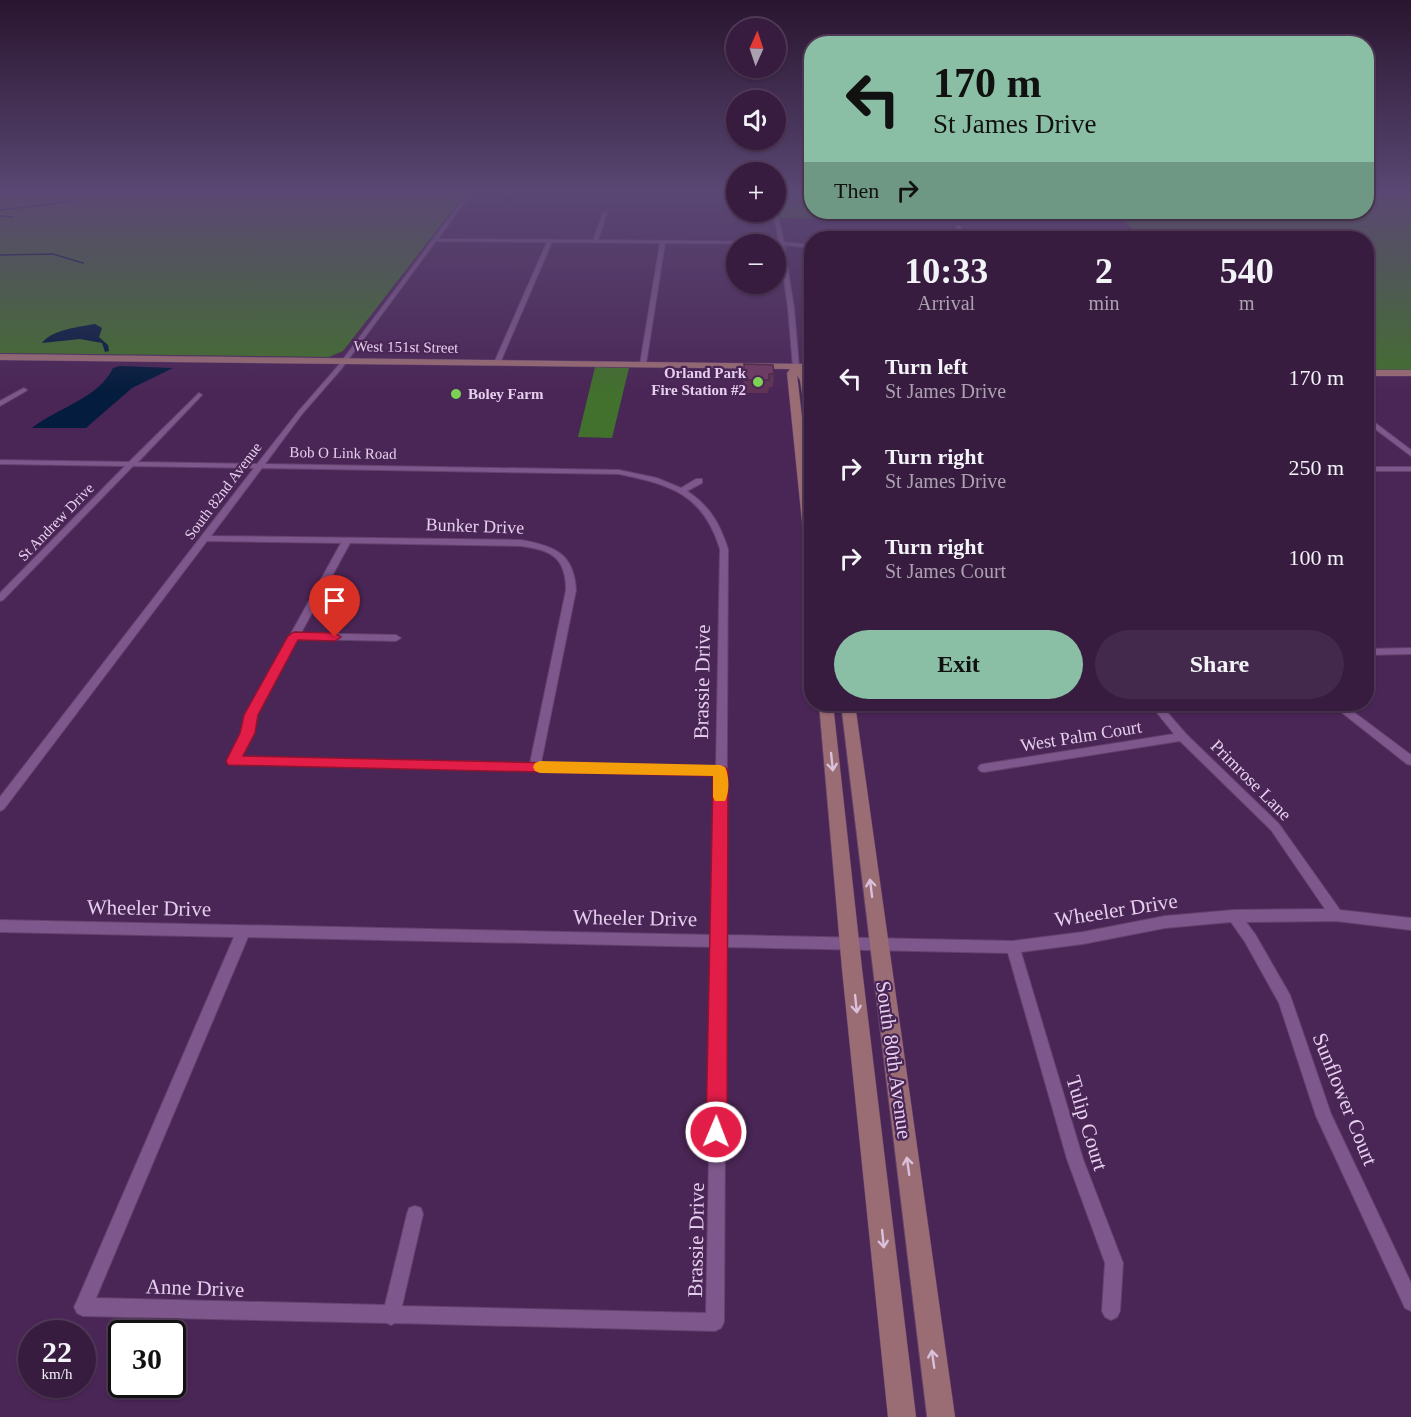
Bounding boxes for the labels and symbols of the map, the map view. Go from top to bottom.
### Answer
north arrow [726,18,786,78]
street label: West 151st Street [354,338,459,356]
place label: Orland Park Fire Station #2 [651,365,747,398]
marker: Orland Park Fire Station #2 [751,375,765,389]
place label: Boley Farm [468,386,544,402]
marker: Boley Farm [449,387,463,401]
street label: South 82nd Avenue [181,439,265,543]
street label: Bob O Link Road [289,444,397,462]
street label: St Andrew Drive [15,480,97,564]
street label: Bunker Drive [425,514,525,538]
pin [309,575,360,637]
street label: Brassie Drive [689,624,715,740]
street label: West Palm Court [1019,717,1143,755]
street label: Primrose Lane [1207,736,1295,824]
one-way arrow [827,751,838,771]
one-way arrow [866,879,877,898]
street label: Wheeler Drive [1053,888,1179,932]
street label: Wheeler Drive [87,895,211,921]
street label: Wheeler Drive [573,905,697,931]
street label: South 80th Avenue [871,979,917,1141]
one-way arrow [851,993,862,1013]
street label: Sunflower Court [1308,1029,1383,1169]
street label: Tulip Court [1061,1073,1113,1173]
position arrow [684,1100,748,1164]
one-way arrow [902,1156,913,1176]
street label: Brassie Drive [683,1182,709,1298]
one-way arrow [877,1229,888,1249]
street label: Anne Drive [145,1274,245,1302]
speed limit sign: 30 [108,1320,186,1398]
one-way arrow [928,1350,939,1369]

